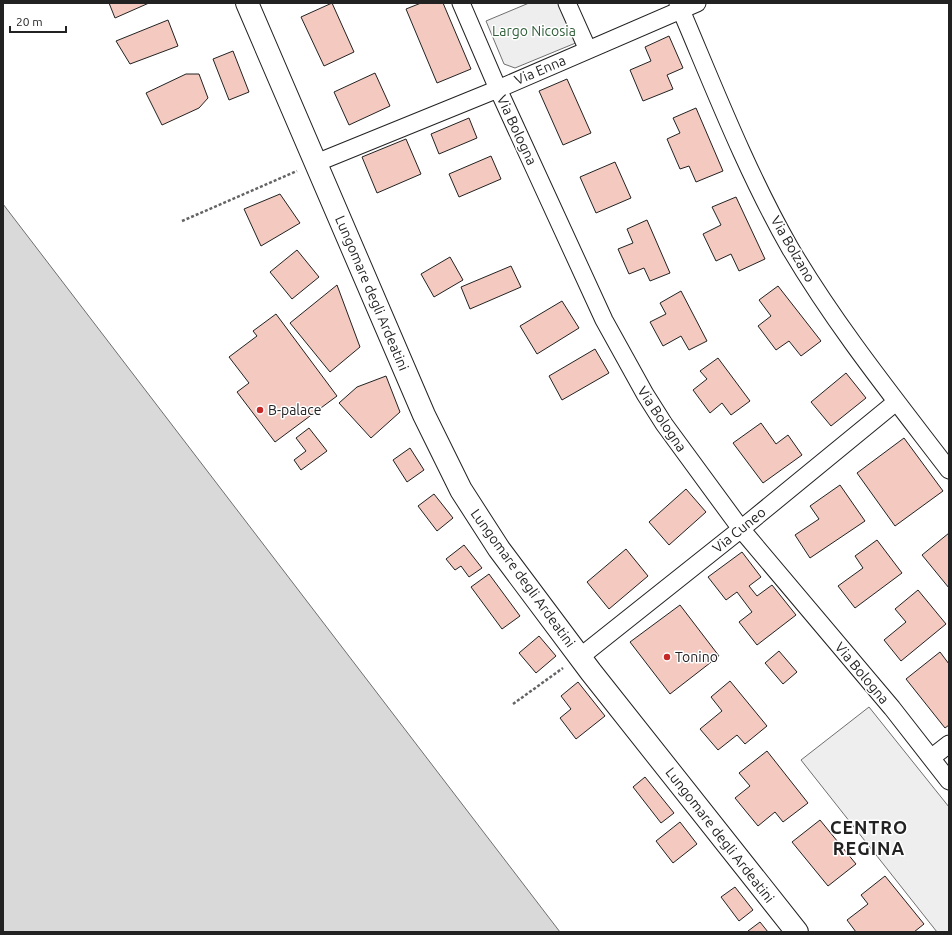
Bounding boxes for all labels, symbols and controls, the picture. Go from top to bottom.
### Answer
scale bar [10,8,66,34]
text: 20 m [16,15,43,28]
park label: Largo Nicosia [492,23,576,39]
street label: Via Enna [512,52,568,88]
street label: Via Bologna [494,92,540,168]
street label: Lungomare degli Ardeatini [332,213,412,373]
street label: Via Bolzano [768,213,818,285]
street label: Via Bologna [634,383,690,455]
place label: B-palace [268,402,321,418]
marker: B-palace [255,405,265,415]
street label: Via Cuneo [709,504,769,556]
street label: Lungomare degli Ardeatini [467,506,579,650]
street label: Via Bologna [832,639,892,707]
place label: Tonino [675,649,718,665]
marker: Tonino [662,652,672,662]
street label: Lungomare degli Ardeatini [662,764,778,906]
district label: CENTRO REGINA [830,817,908,858]

